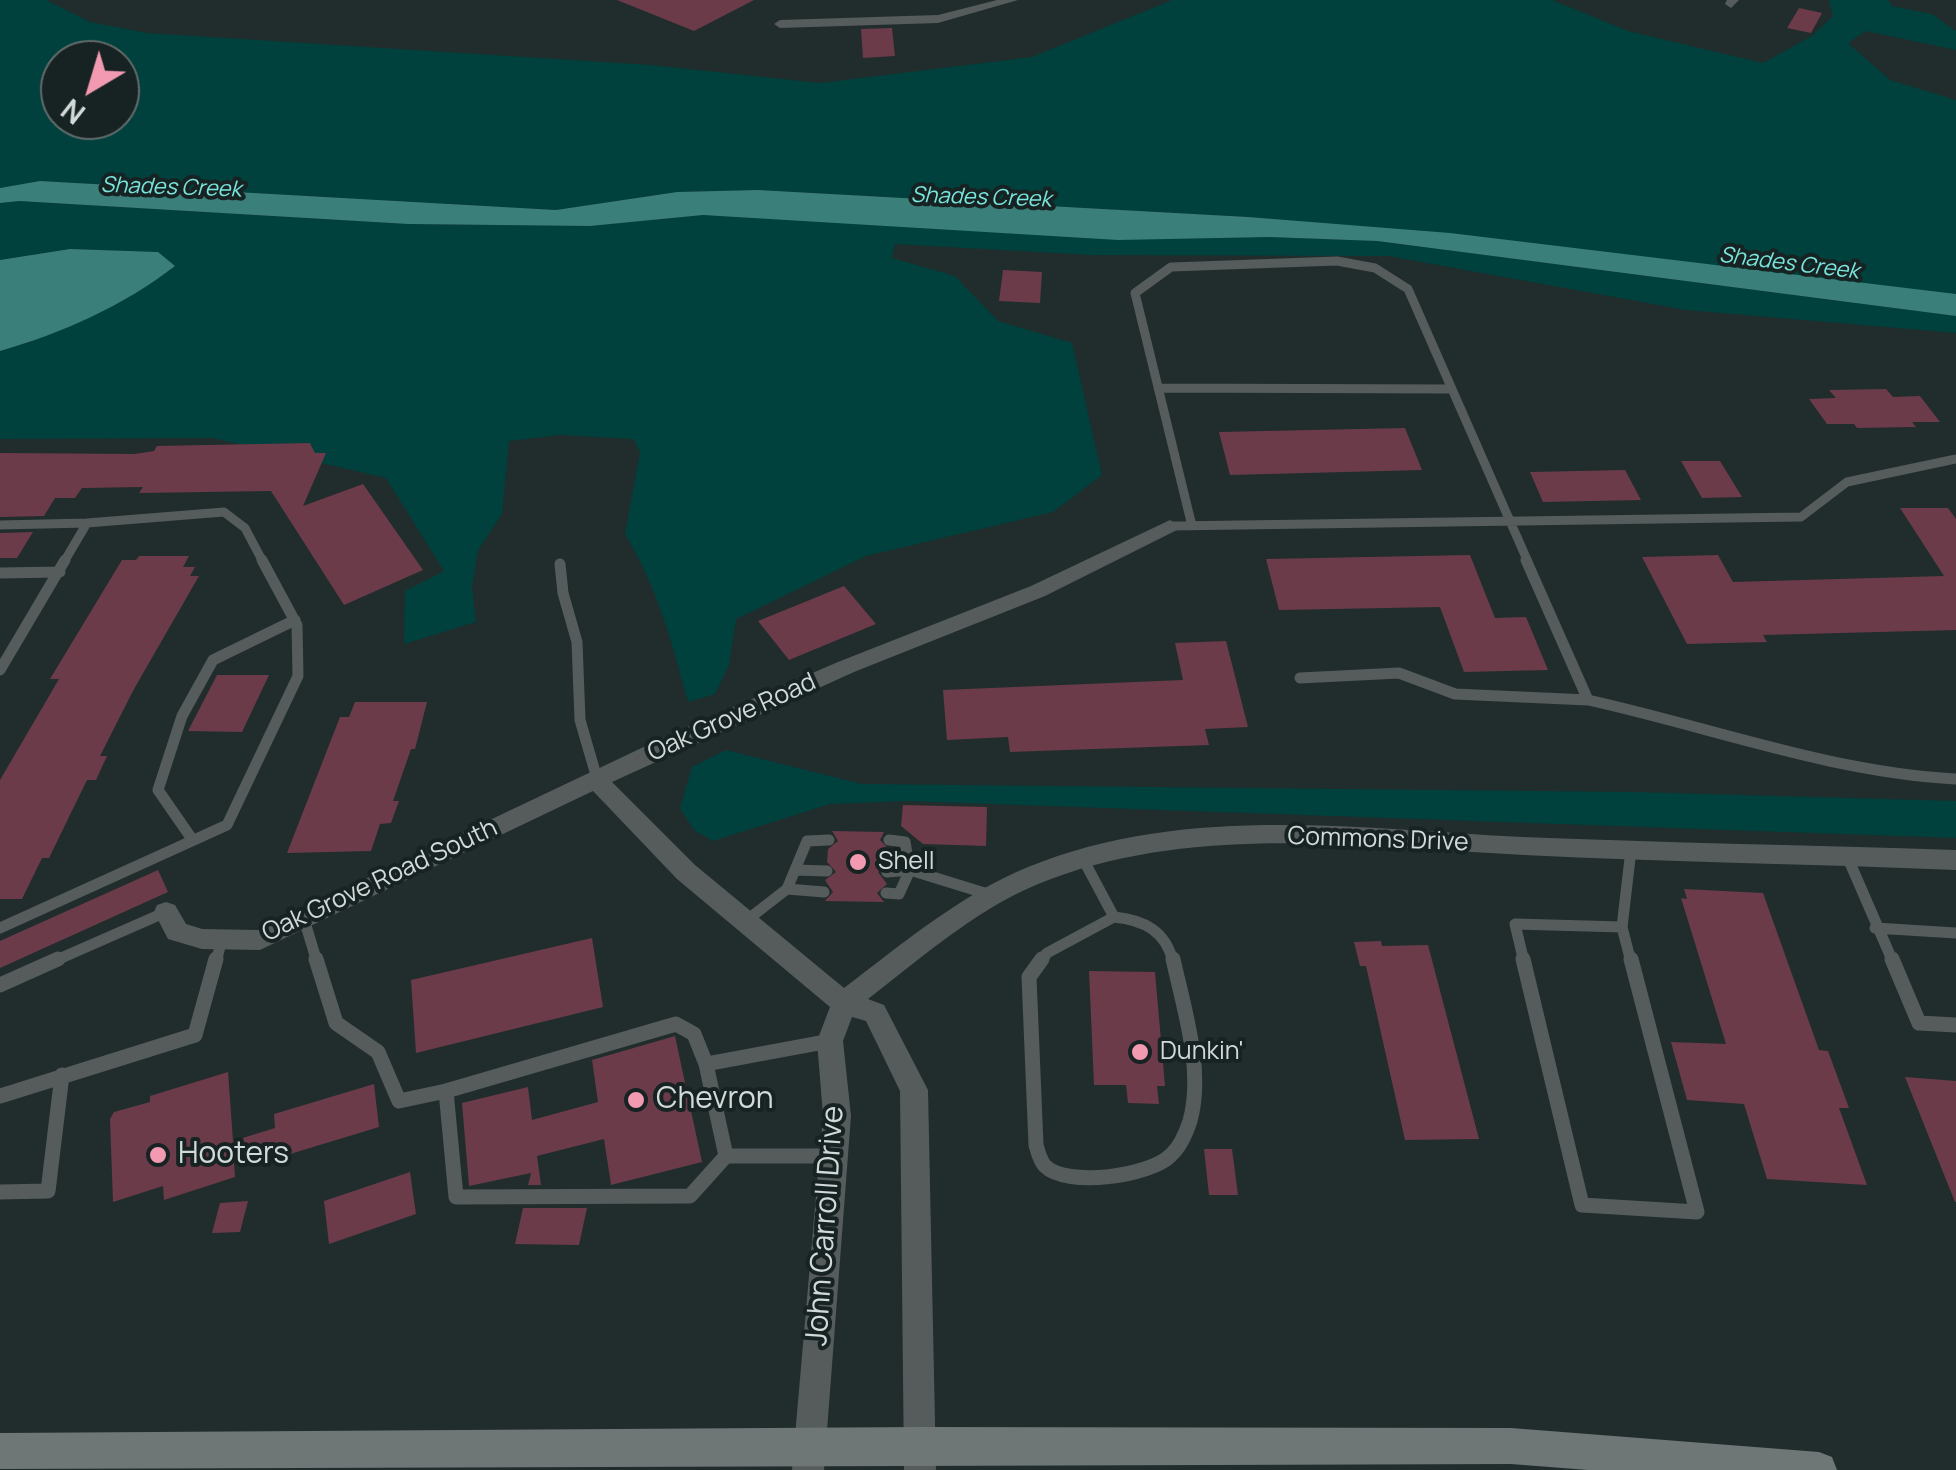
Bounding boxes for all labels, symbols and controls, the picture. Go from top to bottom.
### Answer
north arrow [40,40,140,140]
text: N [53,91,92,133]
water label: Shades Creek [100,172,242,204]
water label: Shades Creek [910,182,1052,214]
water label: Shades Creek [1718,242,1860,286]
street label: Oak Grove Road [643,667,821,769]
street label: Oak Grove Road South [258,813,502,949]
street label: Commons Drive [1287,822,1469,858]
place label: Shell [878,847,935,877]
marker: Shell [847,851,869,873]
place label: Dunkin' [1160,1037,1244,1067]
marker: Dunkin' [1129,1041,1151,1063]
place label: Chevron [656,1082,774,1118]
marker: Chevron [625,1089,647,1111]
street label: John Carroll Drive [800,1105,852,1347]
place label: Hooters [178,1137,289,1173]
marker: Hooters [147,1144,169,1166]

